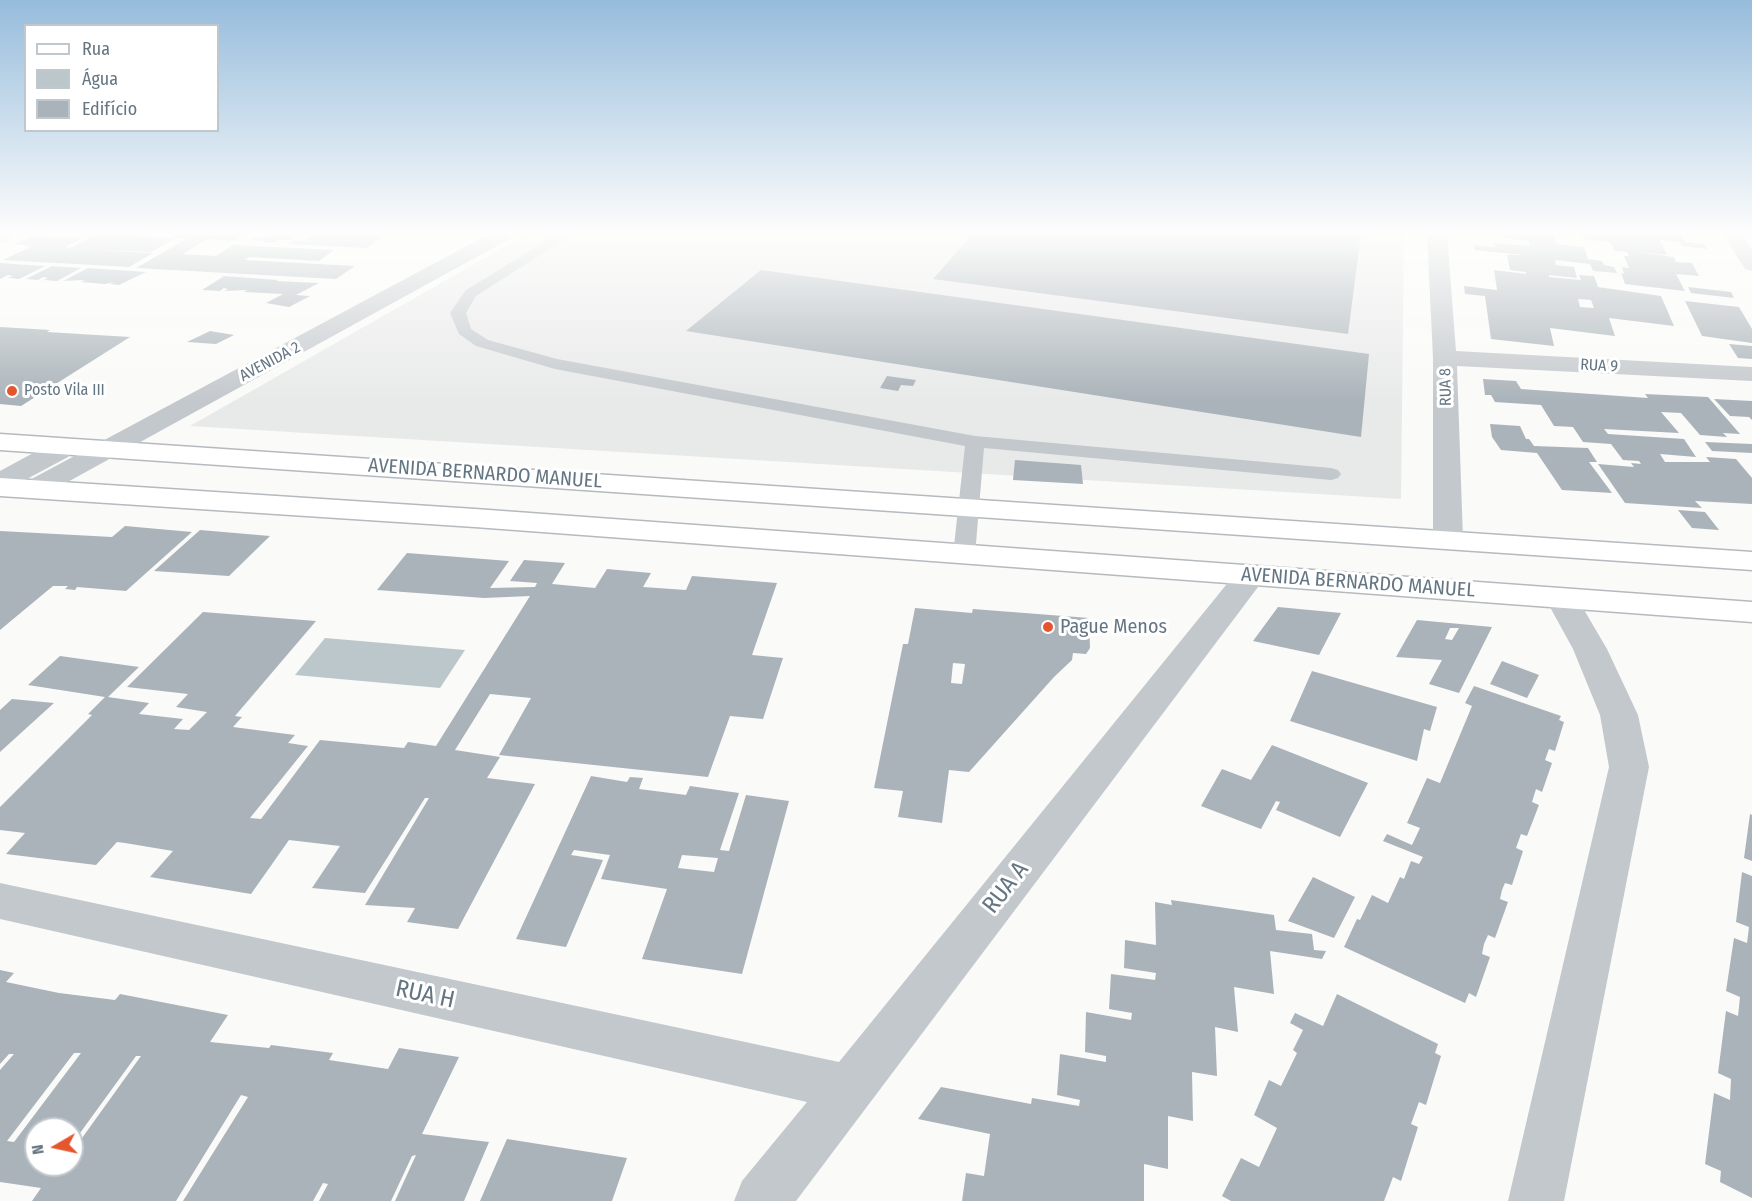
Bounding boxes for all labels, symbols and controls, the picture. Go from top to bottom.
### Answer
legend [24,24,219,132]
text: Rua [82,38,110,60]
text: Água [82,68,118,90]
text: Edifício [82,98,137,120]
street label: AVENIDA 2 [236,338,304,386]
street label: RUA 9 [1580,355,1618,377]
street label: RUA 8 [1436,368,1456,406]
place label: Posto Vila III [24,381,105,401]
marker: Posto Vila III [5,384,19,398]
street label: AVENIDA BERNARDO MANUEL [367,454,603,494]
street label: AVENIDA BERNARDO MANUEL [1240,563,1476,603]
place label: Pague Menos [1060,615,1167,639]
marker: Pague Menos [1041,620,1055,634]
street label: RUA A [977,856,1035,920]
street label: RUA H [393,975,457,1015]
north arrow [24,1117,84,1177]
text: N [28,1143,48,1156]

